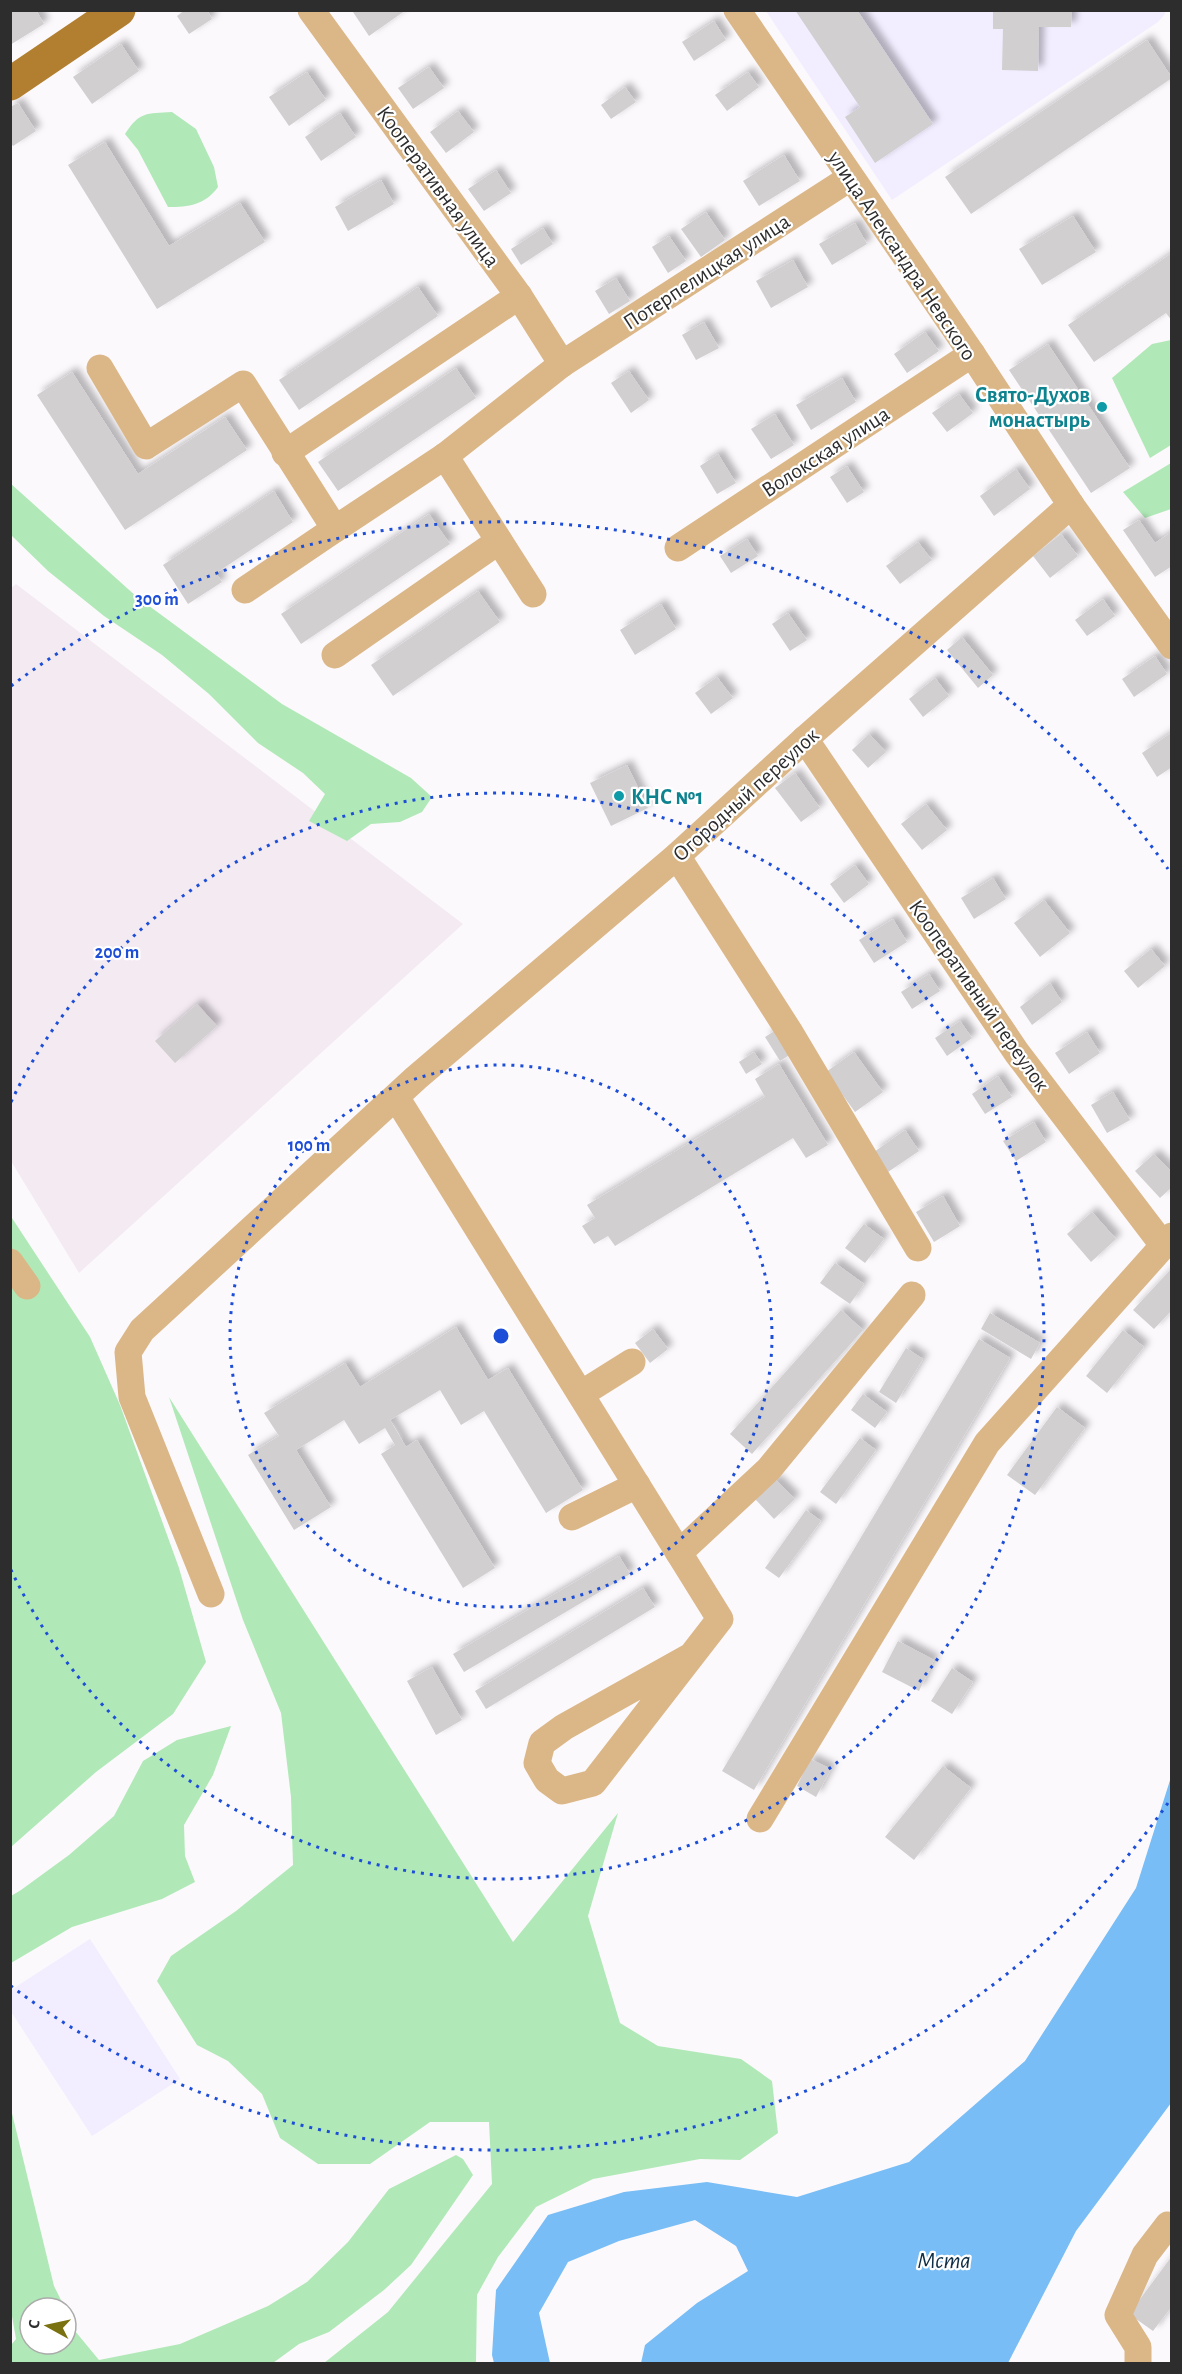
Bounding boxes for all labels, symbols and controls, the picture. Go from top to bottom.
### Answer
street label: Кооперативная улица [373,102,504,271]
street label: улица Александра Невского [823,146,980,364]
street label: Потерпелицкая улица [619,210,794,334]
place label: Свято-Духов монастырь [975,384,1091,431]
marker: Свято-Духов монастырь [1095,400,1109,414]
street label: Волокская улица [758,402,893,501]
text: 300 m [135,591,179,609]
street label: Огородный переулок [668,724,823,866]
place label: КНС №1 [631,786,703,808]
marker: КНС №1 [612,789,626,803]
street label: Кооперативный переулок [905,896,1054,1095]
text: 200 m [95,944,139,962]
text: 100 m [288,1137,330,1155]
centre of rings [491,1326,511,1346]
water label: Мста [917,2249,971,2273]
north arrow [18,2296,78,2356]
text: С [26,2318,43,2330]

